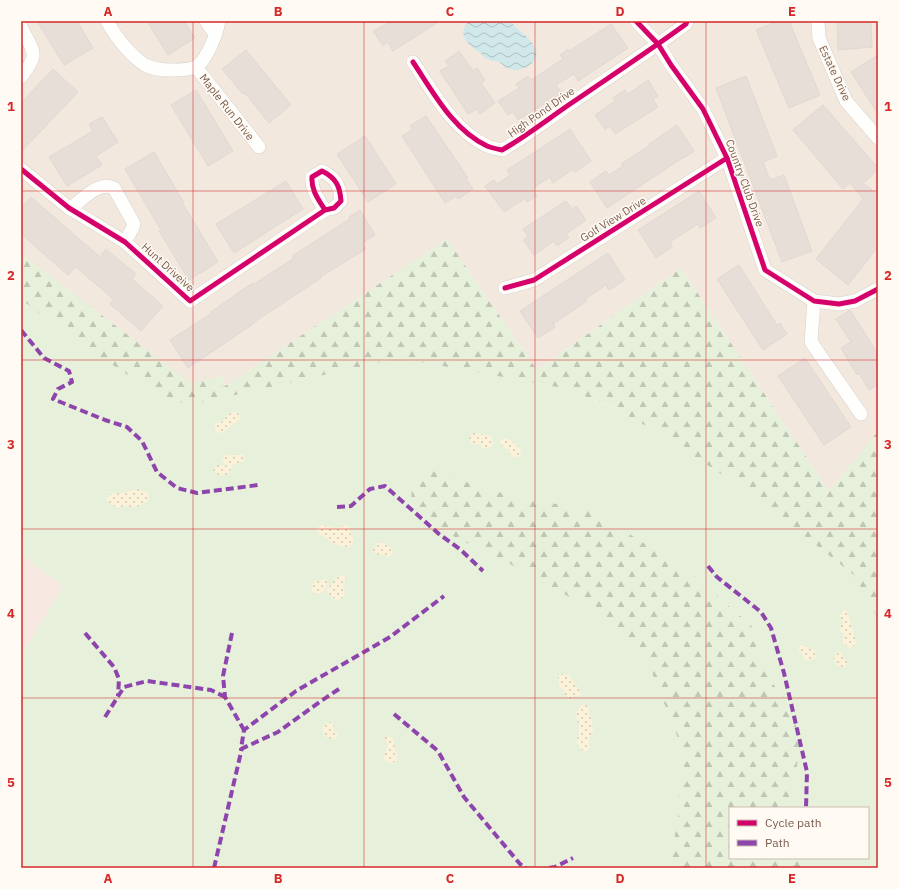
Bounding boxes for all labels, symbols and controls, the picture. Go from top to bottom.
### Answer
text: A [104,3,113,20]
text: B [274,3,283,20]
text: C [446,3,455,20]
text: D [615,3,625,20]
text: E [788,3,796,20]
street label: Estate Drive [816,43,854,103]
street label: Maple Run Drive [197,71,257,143]
street label: High Pond Drive [505,84,577,140]
text: 1 [7,98,15,115]
text: 1 [884,98,892,115]
street label: Country Club Drive [723,137,767,229]
street label: Golf View Drive [578,193,648,245]
street label: Hunt Driveive [139,240,197,294]
text: 2 [7,267,15,284]
text: 2 [884,267,892,284]
text: 3 [7,436,15,453]
text: 3 [884,436,892,453]
text: 4 [7,605,15,622]
text: 4 [884,605,892,622]
text: 5 [7,774,15,791]
text: 5 [884,774,892,791]
legend [729,807,869,859]
text: Cycle path [765,815,822,830]
text: Path [765,835,790,850]
text: A [104,870,113,887]
text: B [274,870,283,887]
text: C [446,870,455,887]
text: D [615,870,625,887]
text: E [788,870,796,887]

